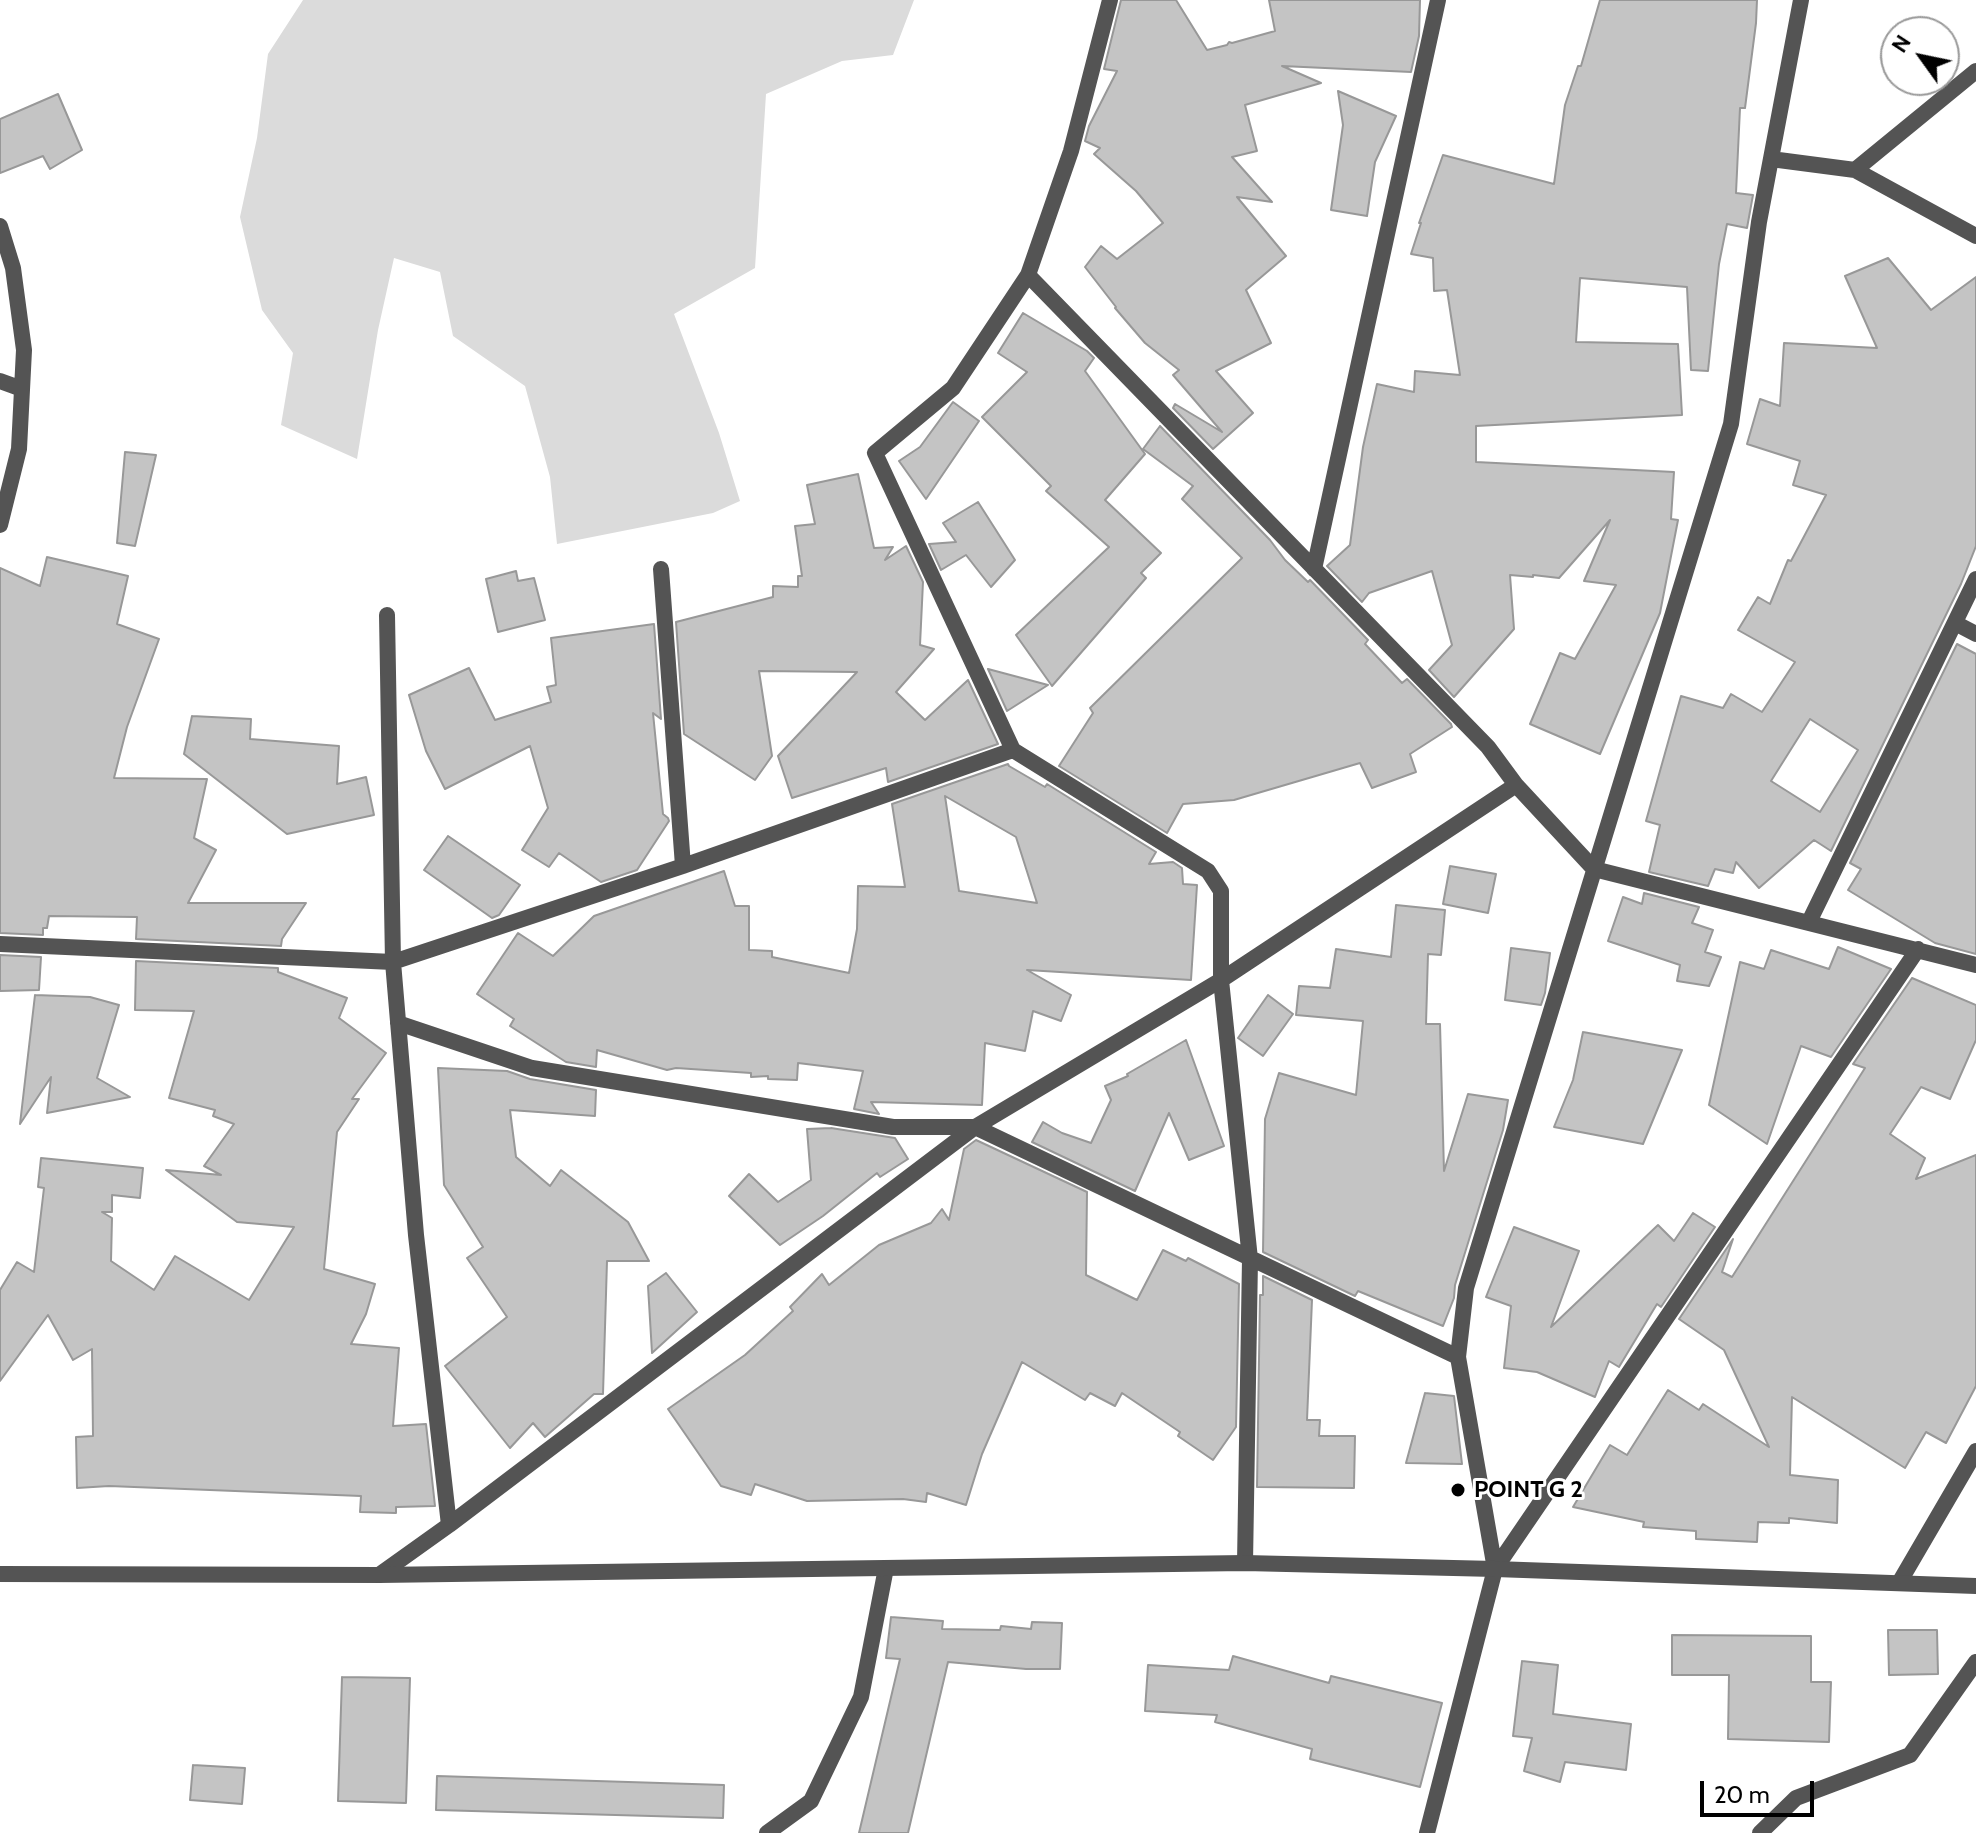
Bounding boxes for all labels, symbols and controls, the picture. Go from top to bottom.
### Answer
north arrow [1880,16,1960,96]
text: N [1886,30,1917,58]
place label: POINT G 2 [1474,1476,1583,1504]
marker: POINT G 2 [1449,1481,1467,1499]
scale bar [1704,1765,1818,1815]
text: 20 m [1714,1780,1770,1809]

